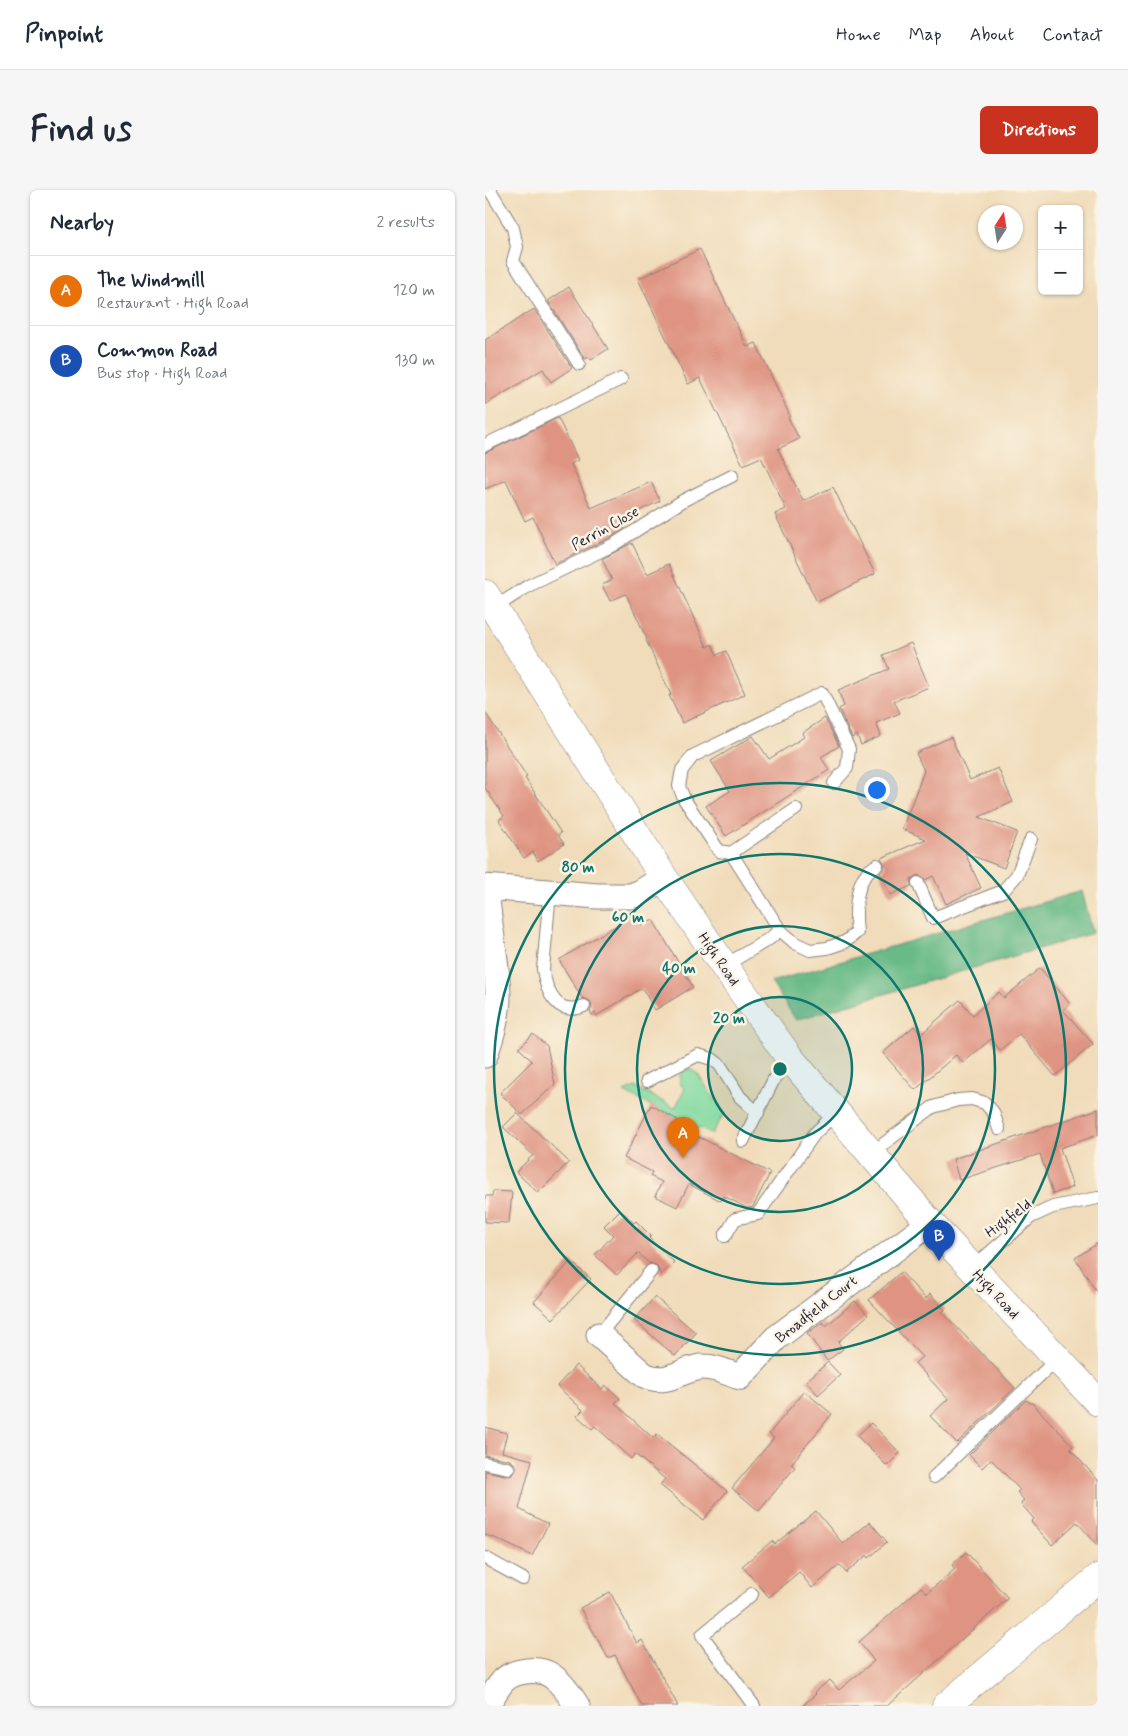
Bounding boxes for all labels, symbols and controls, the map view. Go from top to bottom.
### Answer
text: Pinpoint [25,19,103,50]
text: Home [836,23,881,47]
text: Map [909,23,942,47]
text: About [970,23,1014,47]
text: Contact [1042,23,1103,47]
button: Directions [980,106,1098,154]
text: Find us [30,107,132,153]
north arrow [978,205,1023,250]
map controls [1038,205,1083,295]
button: + [1038,205,1083,250]
text: Nearby [50,209,114,237]
text: 2 results [377,212,435,233]
button: − [1038,250,1083,295]
text: The Windmill [97,268,205,293]
text: A [61,280,71,301]
text: 120 m [393,280,435,301]
text: Restaurant · High Road [97,293,249,314]
text: Common Road [97,338,217,363]
text: B [61,350,71,371]
text: 130 m [394,350,435,371]
text: Bus stop · High Road [97,363,227,384]
street label: Perrin Close [568,502,643,556]
your location [864,777,890,803]
text: 80 m [561,858,595,878]
text: 60 m [612,908,644,928]
street label: High Road [692,929,744,991]
text: 40 m [662,959,696,979]
text: 20 m [713,1009,745,1029]
centre of rings [771,1060,789,1078]
pin: A [667,1117,699,1158]
street label: Highfield [981,1195,1036,1244]
pin: B [923,1220,955,1261]
street label: High Road [966,1266,1023,1325]
street label: Broadfield Court [771,1271,862,1348]

